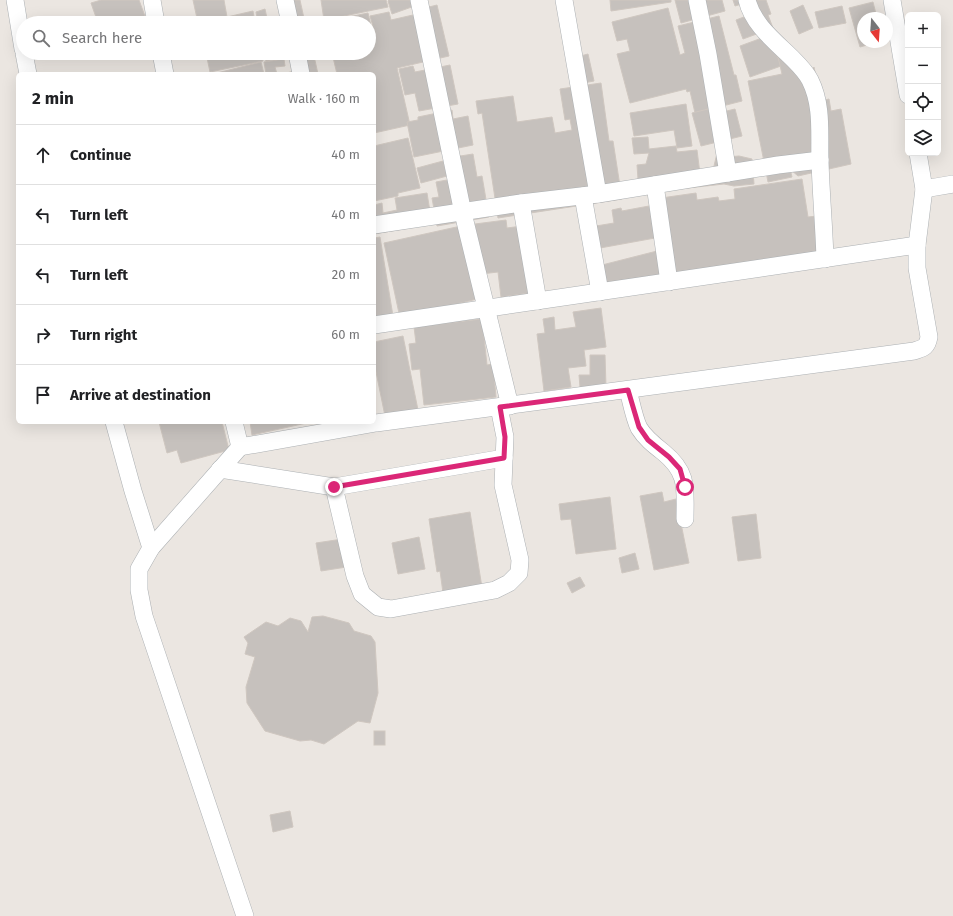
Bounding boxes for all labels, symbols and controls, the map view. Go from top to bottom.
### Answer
north arrow [857,12,893,48]
map controls [905,12,941,156]
button: + [905,12,941,48]
search box [16,16,376,60]
icon: search [30,27,52,49]
text: Search here [62,29,142,47]
button: − [905,48,941,84]
button: locate [905,84,941,120]
text: 2 min [32,88,74,109]
text: Walk · 160 m [288,91,360,106]
button: layers [905,120,941,156]
icon: ahead [32,144,54,166]
text: Continue [70,146,131,164]
text: 40 m [331,147,360,162]
icon: left [32,204,54,226]
text: Turn left [70,206,128,224]
text: 40 m [331,207,360,222]
icon: left [32,264,54,286]
text: Turn left [70,266,128,284]
text: 20 m [332,267,360,282]
icon: right [32,324,54,346]
text: Turn right [70,326,137,344]
text: 60 m [331,327,360,342]
icon: arrive [32,384,54,406]
text: Arrive at destination [70,386,211,404]
route end [325,478,343,496]
route start [676,478,694,496]

